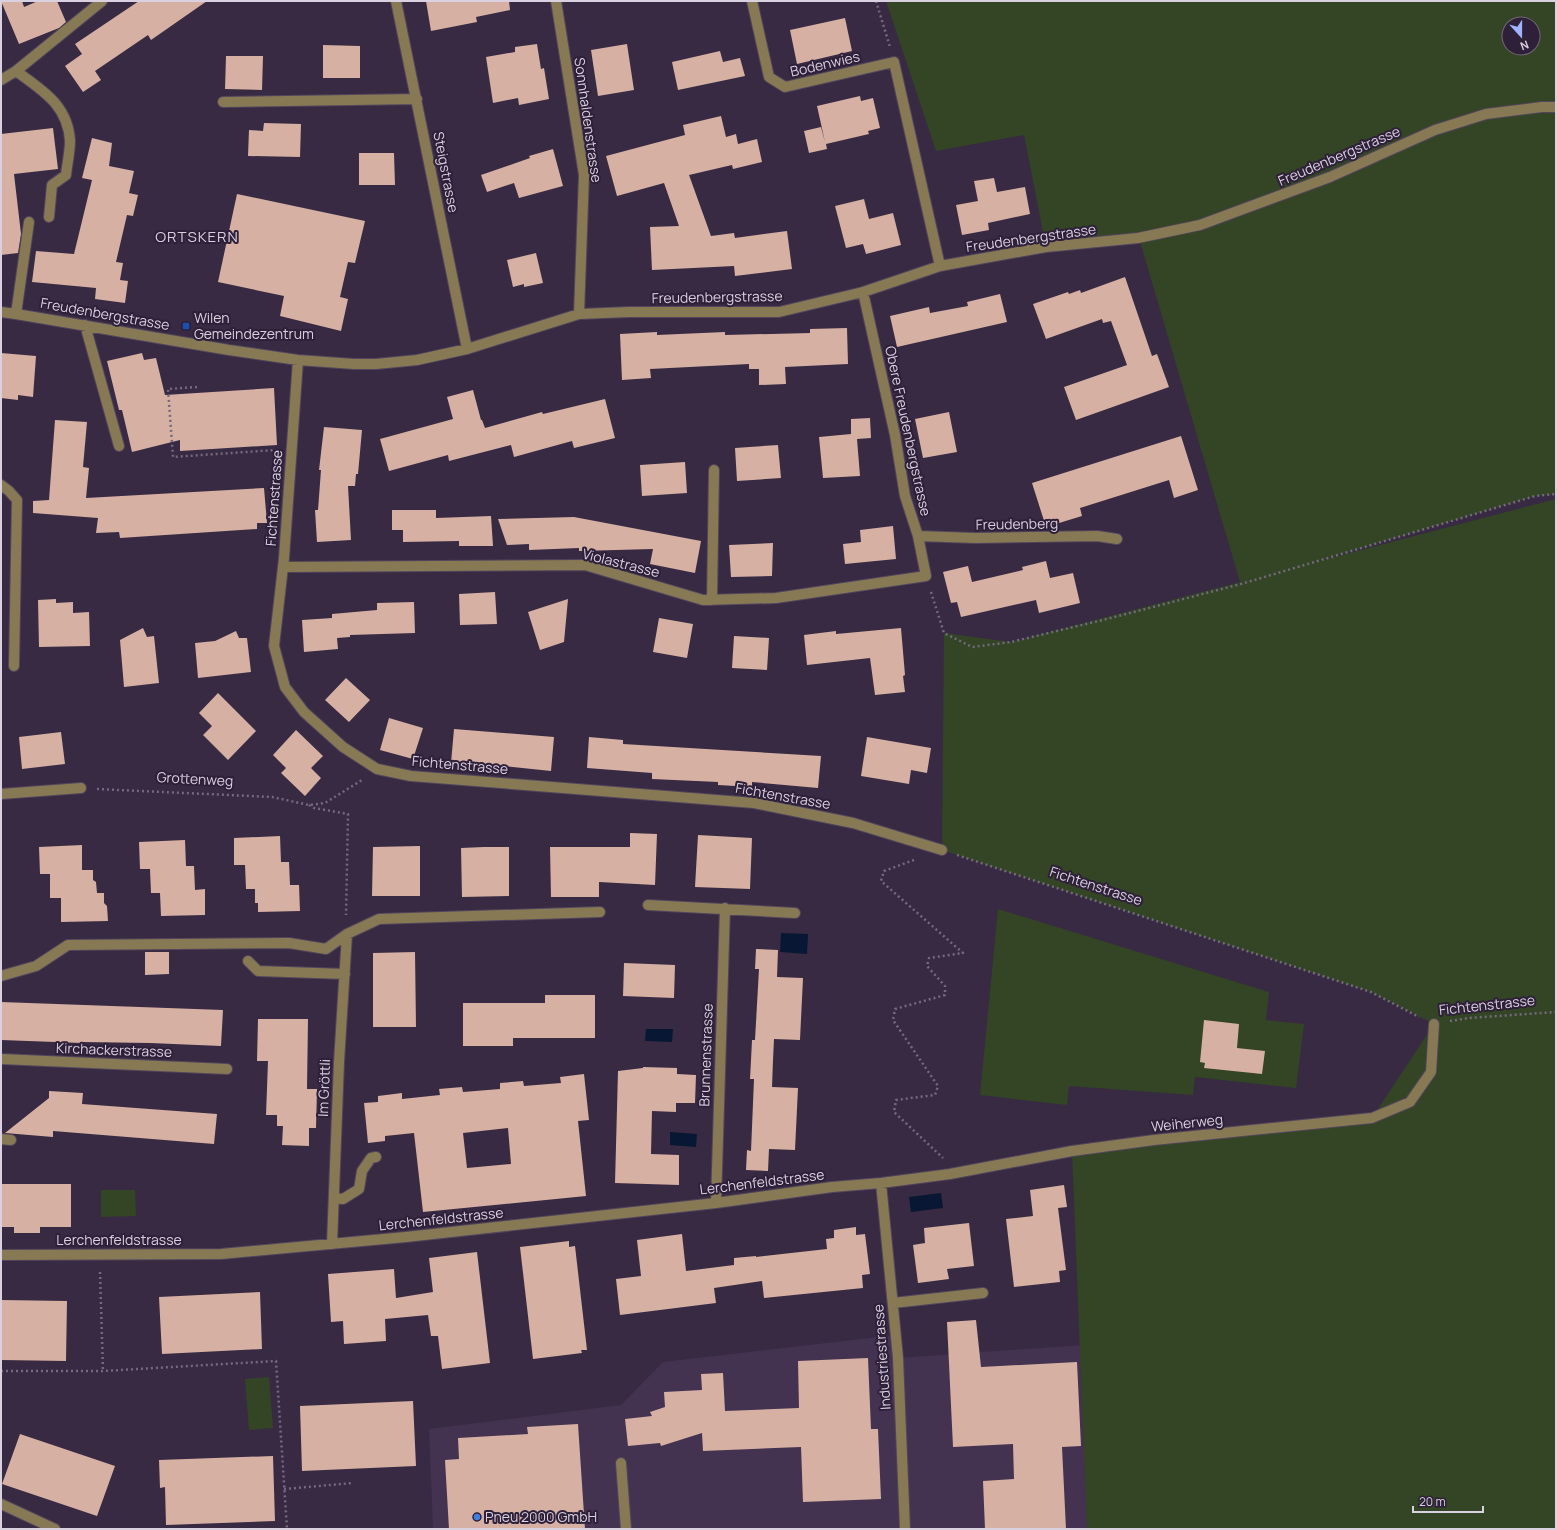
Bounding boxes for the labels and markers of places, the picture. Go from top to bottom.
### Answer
place label: Wilen Gemeindezentrum [194,308,314,343]
marker: Wilen Gemeindezentrum [181,321,191,331]
place label: Pneu 2000 GmbH [485,1507,597,1526]
marker: Pneu 2000 GmbH [472,1512,482,1522]

